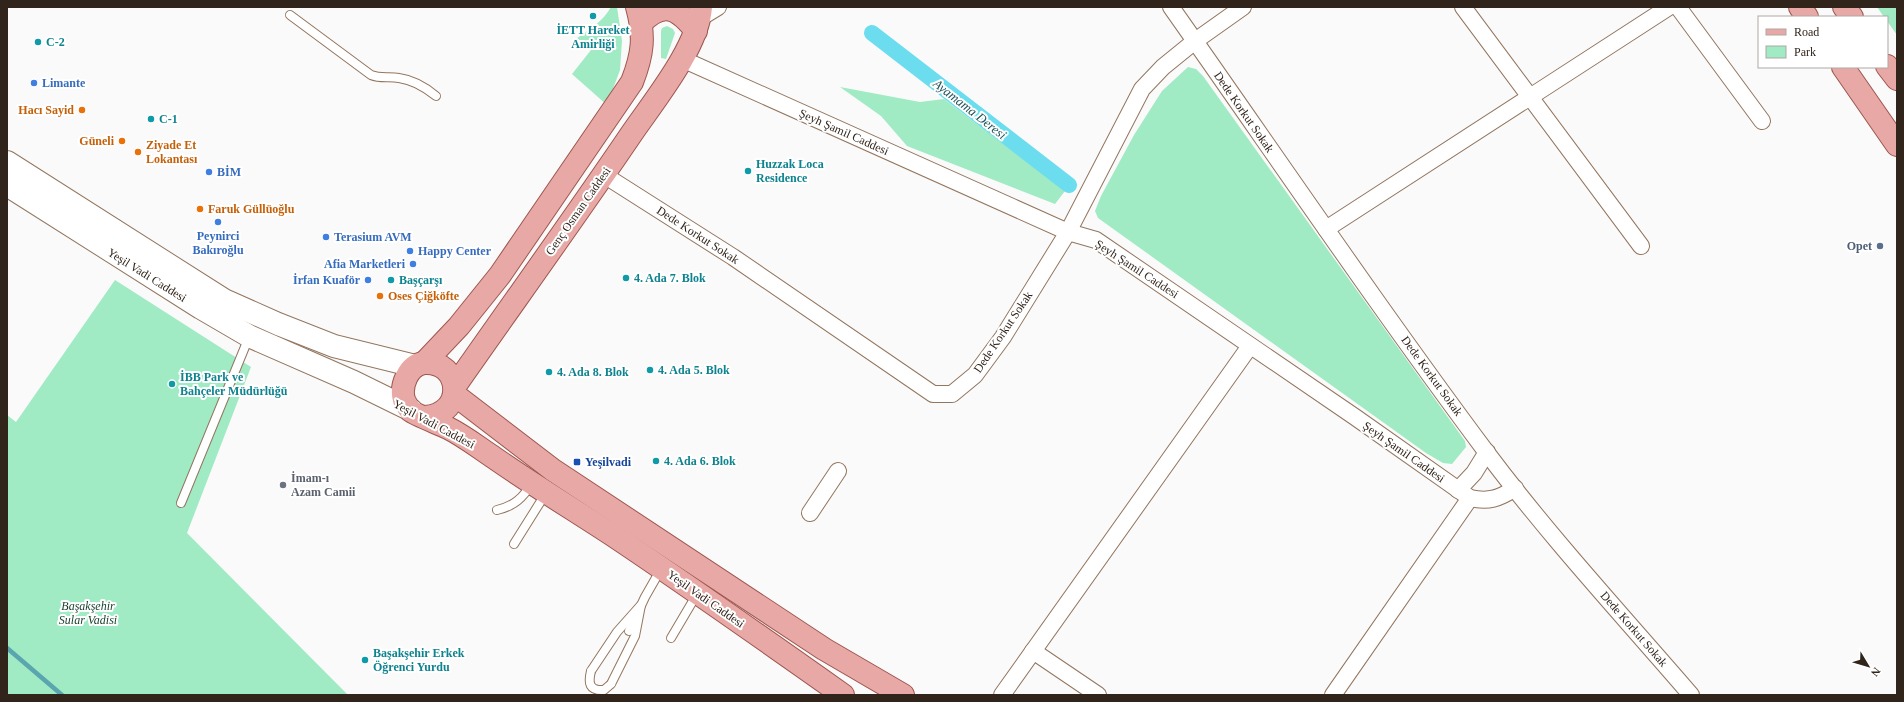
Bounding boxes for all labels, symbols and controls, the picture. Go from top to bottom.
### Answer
marker: İETT Hareket Amirliği [588,11,598,21]
legend [1758,16,1888,68]
place label: İETT Hareket Amirliği [556,23,630,51]
text: Road [1794,25,1819,39]
place label: C-2 [46,35,65,49]
marker: C-2 [33,37,43,47]
text: Park [1794,45,1816,59]
street label: Dede Korkut Sokak [1211,69,1277,155]
water label: Ayamama Deresi [930,75,1010,142]
place label: Limante [42,76,86,90]
marker: Limante [29,78,39,88]
place label: Hacı Sayid [18,103,74,117]
marker: Hacı Sayid [77,105,87,115]
street label: Şeyh Şamil Caddesi [797,106,892,158]
place label: C-1 [159,112,178,126]
marker: C-1 [146,114,156,124]
place label: Güneli [79,134,115,148]
marker: Güneli [117,136,127,146]
place label: Ziyade Et Lokantası [146,138,198,166]
marker: Ziyade Et Lokantası [133,147,143,157]
place label: Huzzak Loca Residence [756,157,824,185]
street label: Genç Osman Caddesi [542,164,614,258]
place label: BİM [217,165,241,179]
marker: Huzzak Loca Residence [743,166,753,176]
marker: BİM [204,167,214,177]
place label: Faruk Güllüoğlu [208,202,295,216]
street label: Dede Korkut Sokak [654,203,742,267]
marker: Faruk Güllüoğlu [195,204,205,214]
marker: Peynirci Bakıroğlu [213,217,223,227]
place label: Peynirci Bakıroğlu [192,229,244,257]
place label: Terasium AVM [334,230,412,244]
marker: Terasium AVM [321,232,331,242]
street label: Şeyh Şamil Caddesi [1093,237,1182,302]
place label: Opet [1847,239,1872,253]
marker: Opet [1875,241,1885,251]
place label: Happy Center [418,244,492,258]
street label: Yeşil Vadi Caddesi [105,245,190,305]
marker: Happy Center [405,246,415,256]
place label: Afia Marketleri [324,257,406,271]
marker: Afia Marketleri [408,259,418,269]
place label: 4. Ada 7. Blok [634,271,706,285]
place label: İrfan Kuaför [293,273,361,287]
place label: Başçarşı [399,273,443,287]
marker: 4. Ada 7. Blok [621,273,631,283]
marker: İrfan Kuaför [363,275,373,285]
marker: Başçarşı [386,275,396,285]
place label: Oses Çiğköfte [388,289,460,303]
street label: Dede Korkut Sokak [971,289,1035,375]
marker: Oses Çiğköfte [375,291,385,301]
street label: Dede Korkut Sokak [1398,333,1466,419]
place label: 4. Ada 5. Blok [658,363,730,377]
place label: 4. Ada 8. Blok [557,365,629,379]
marker: 4. Ada 5. Blok [645,365,655,375]
marker: 4. Ada 8. Blok [544,367,554,377]
place label: İBB Park ve Bahçeler Müdürlüğü [180,370,288,398]
marker: İBB Park ve Bahçeler Müdürlüğü [167,379,177,389]
street label: Yeşil Vadi Caddesi [391,397,478,452]
street label: Şeyh Şamil Caddesi [1360,419,1448,486]
place label: 4. Ada 6. Blok [664,454,736,468]
place label: Yeşilvadi [585,455,632,469]
marker: 4. Ada 6. Blok [651,456,661,466]
marker: Yeşilvadi [572,457,582,467]
place label: İmam-ı Azam Camii [291,471,356,499]
marker: İmam-ı Azam Camii [278,480,288,490]
street label: Yeşil Vadi Caddesi [665,567,748,631]
street label: Dede Korkut Sokak [1597,588,1671,670]
park label: Başakşehir Sular Vadisi [59,599,117,627]
place label: Başakşehir Erkek Öğrenci Yurdu [373,646,465,674]
north arrow [1848,646,1888,686]
marker: Başakşehir Erkek Öğrenci Yurdu [360,655,370,665]
text: N [1869,665,1883,679]

